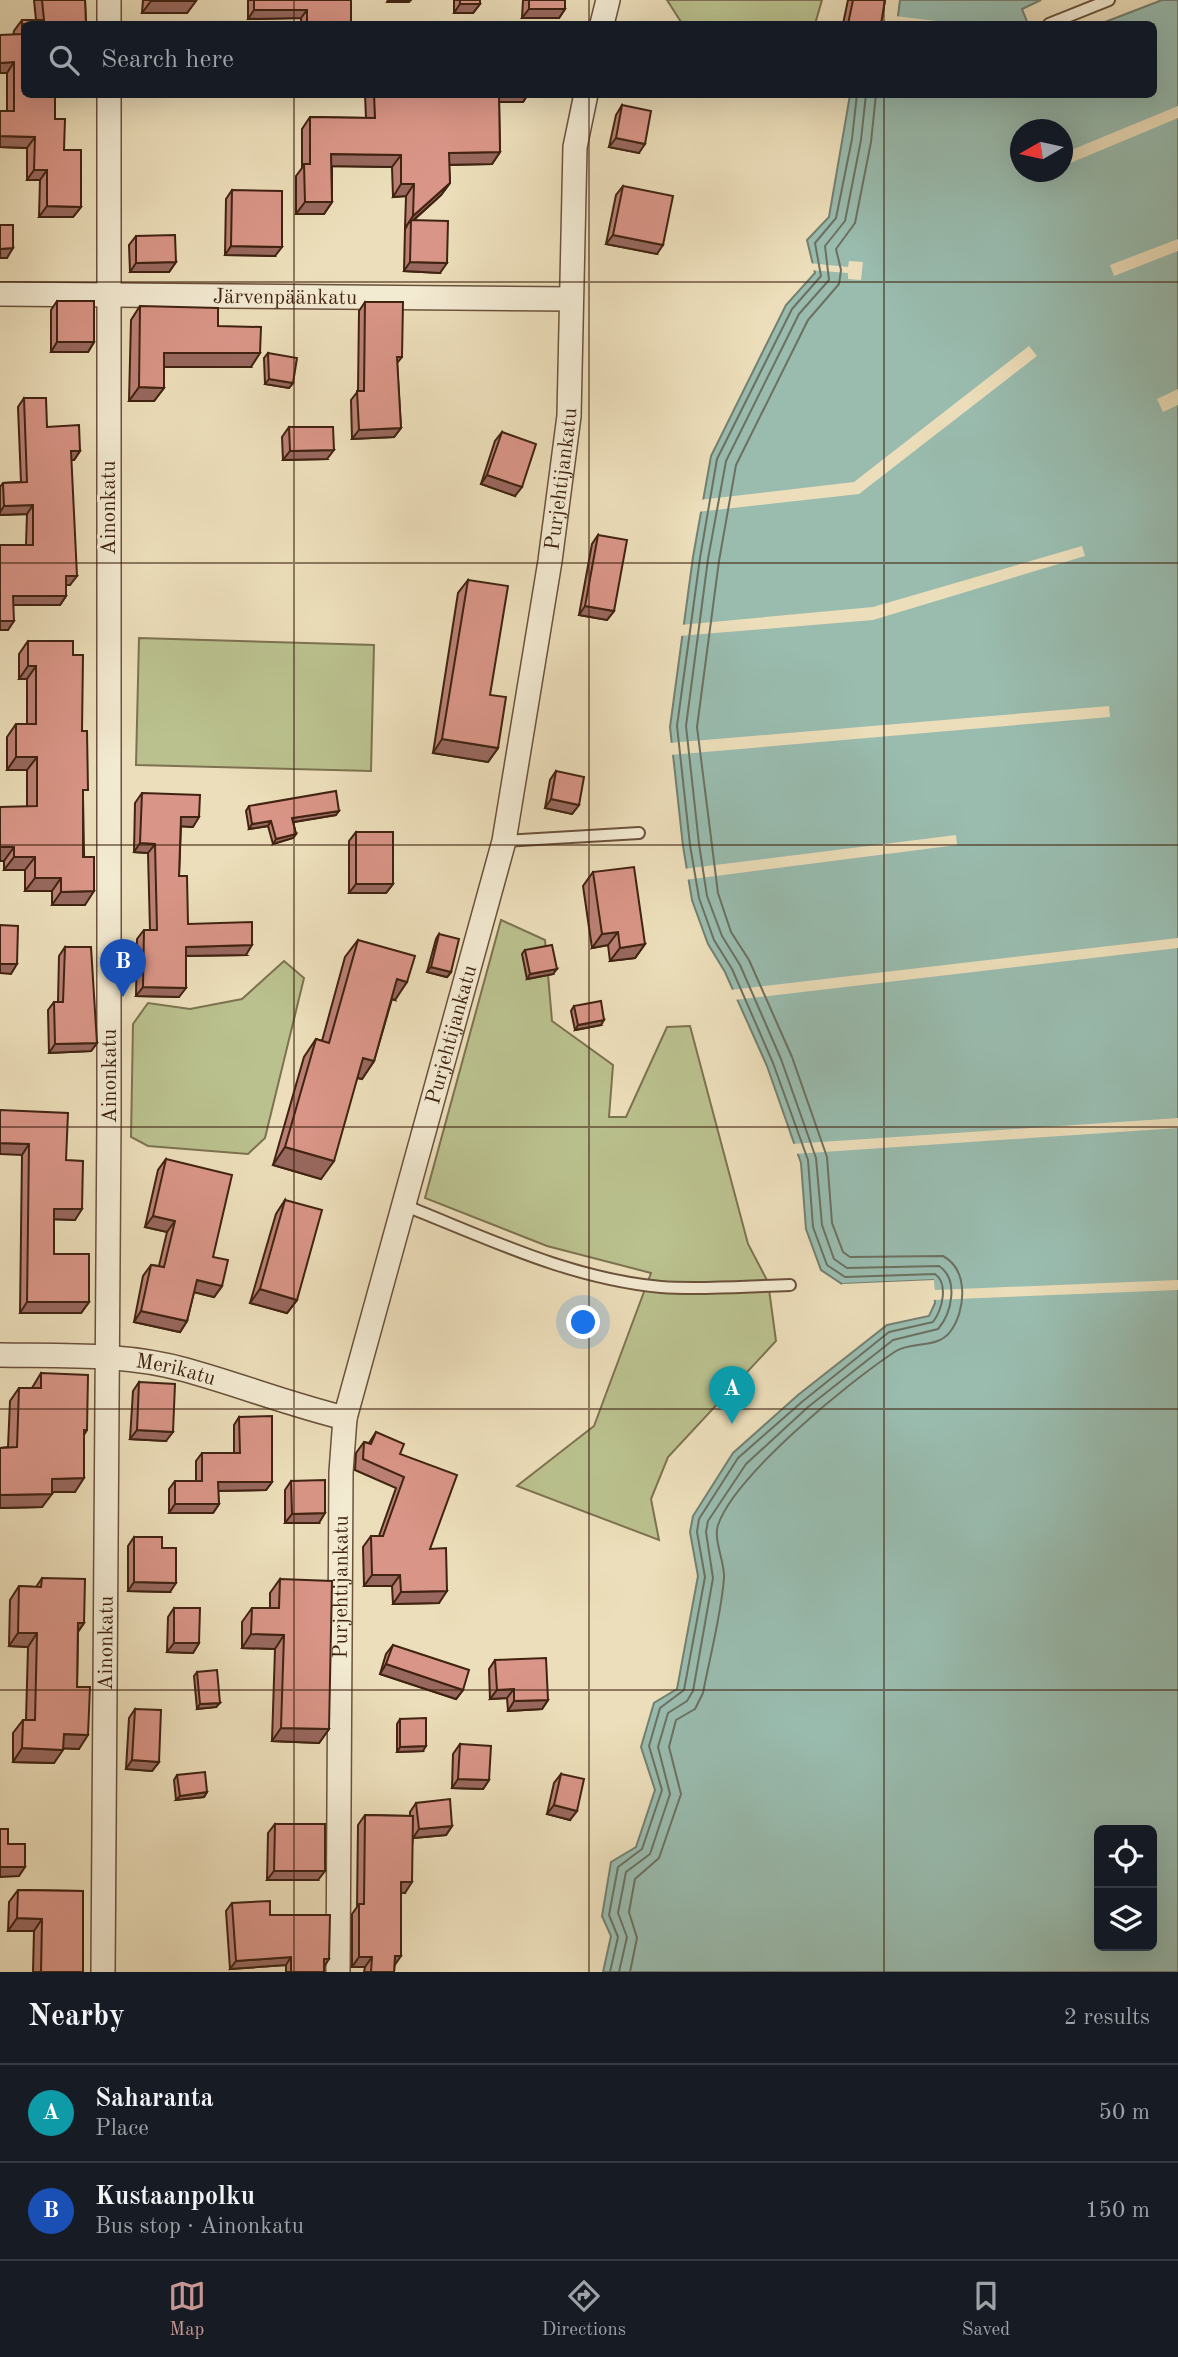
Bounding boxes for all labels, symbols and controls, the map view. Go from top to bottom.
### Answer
search box [21,21,1157,98]
icon: search [45,41,83,79]
text: Search here [101,47,234,73]
north arrow [1010,119,1073,182]
street label: Järvenpäänkatu [213,287,357,309]
street label: Purjehtijankatu [542,408,581,552]
street label: Ainonkatu [99,461,120,555]
pin: B [100,939,146,997]
street label: Purjehtijankatu [423,963,481,1107]
street label: Ainonkatu [100,1029,121,1123]
your location [566,1305,600,1339]
street label: Merikatu [134,1351,218,1390]
pin: A [709,1366,755,1424]
street label: Purjehtijankatu [331,1515,353,1659]
street label: Ainonkatu [96,1596,118,1690]
map controls [1094,1825,1157,1951]
button: locate [1094,1825,1157,1888]
button: layers [1094,1888,1157,1951]
text: Nearby [28,2002,125,2032]
text: 2 results [1064,2006,1150,2029]
text: Saharanta [95,2086,214,2112]
text: A [42,2101,60,2124]
text: 50 m [1099,2101,1150,2124]
text: Place [95,2117,149,2140]
text: Kustaanpolku [95,2184,255,2210]
text: B [43,2199,59,2222]
text: 150 m [1085,2199,1150,2222]
text: Bus stop · Ainonkatu [95,2215,304,2238]
tab: Map [168,2277,206,2342]
tab: Directions [542,2277,626,2342]
tab: Saved [962,2277,1010,2342]

